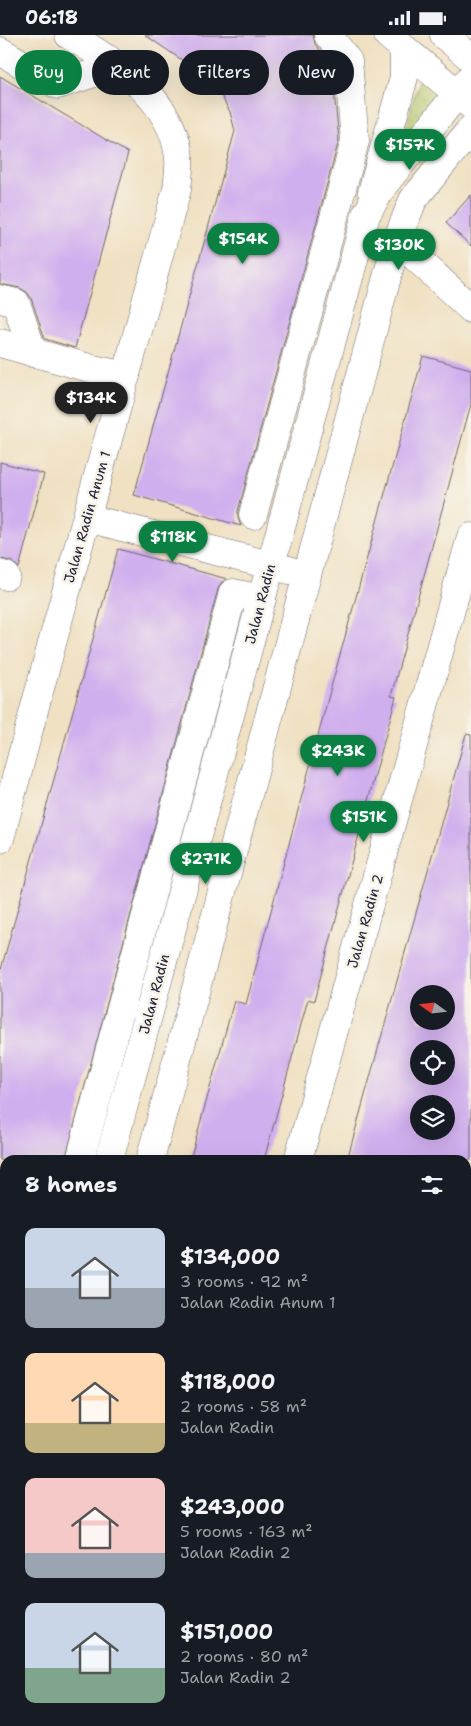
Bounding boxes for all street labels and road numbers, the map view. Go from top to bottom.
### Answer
street label: Jalan Radin Anum 1 [60,449,114,585]
street label: Jalan Radin [241,562,279,646]
street label: Jalan Radin 2 [343,872,387,970]
street label: Jalan Radin [135,952,173,1036]

